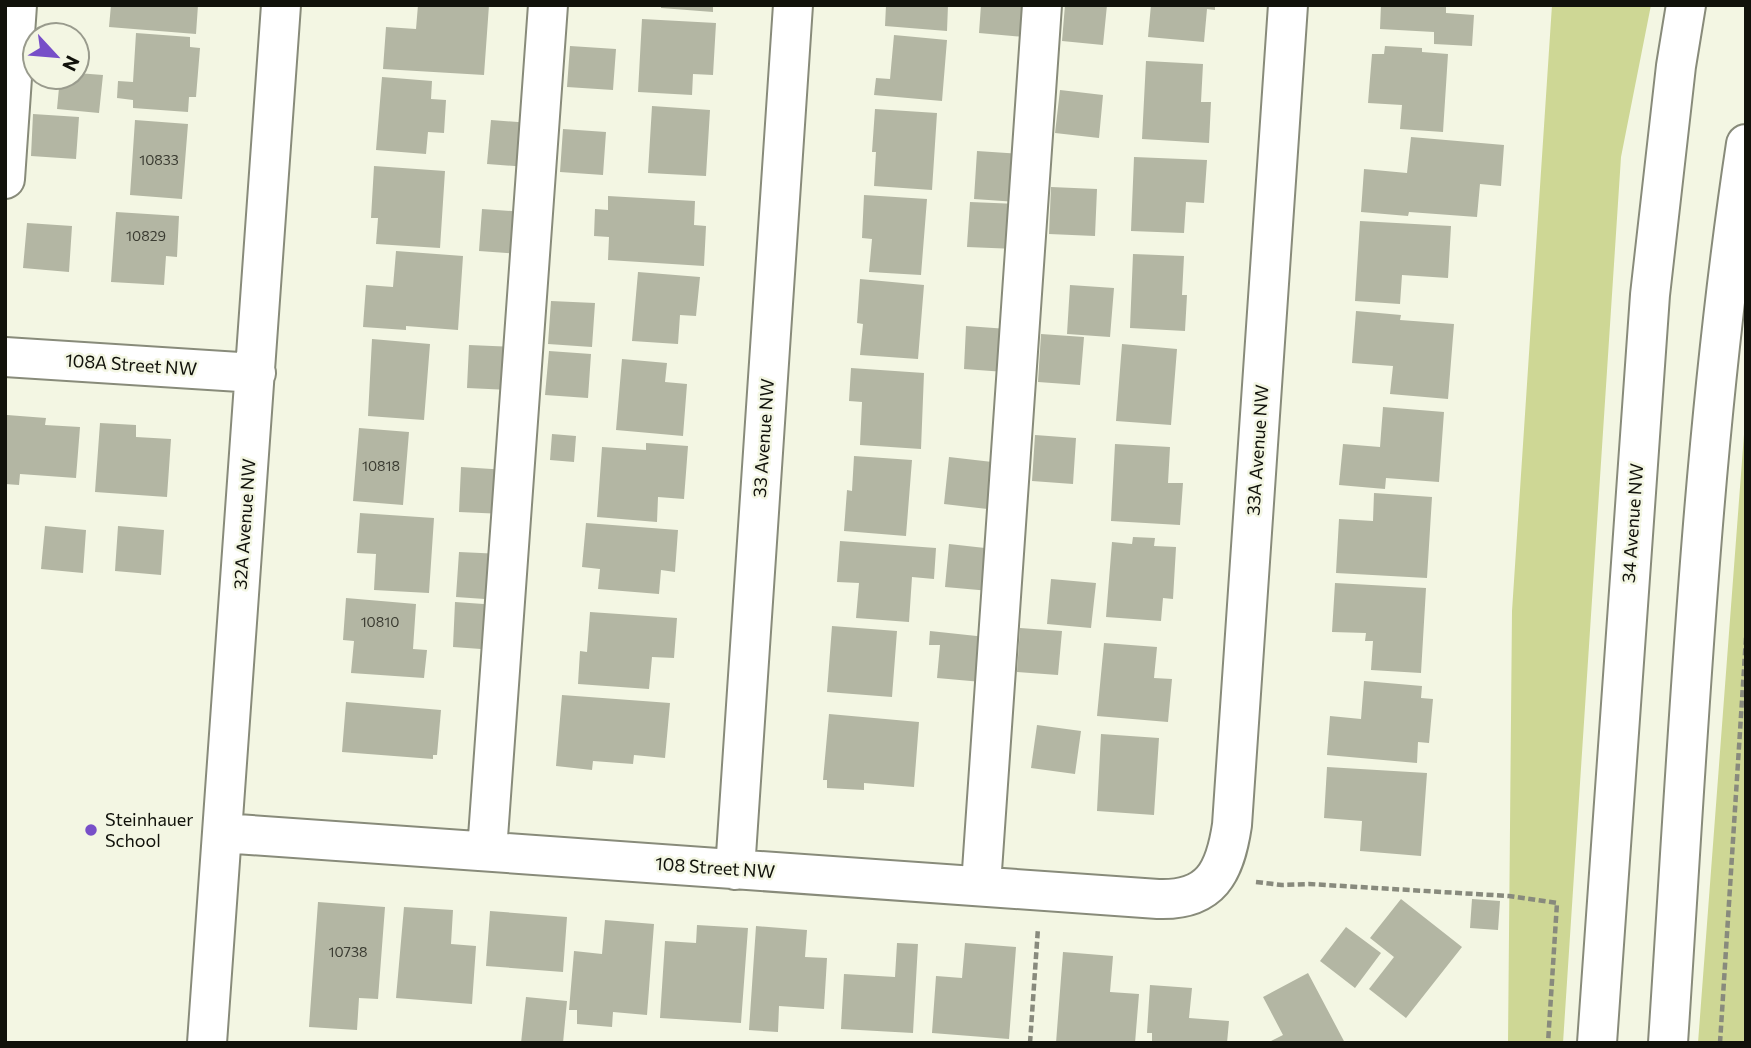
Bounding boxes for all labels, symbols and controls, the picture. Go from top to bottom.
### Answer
north arrow [21,21,91,91]
text: N [58,52,85,75]
house number: 10833 [139,151,179,168]
house number: 10829 [126,227,166,244]
street label: 108A Street NW [64,348,198,380]
street label: 33 Avenue NW [748,378,778,498]
street label: 33A Avenue NW [1241,384,1273,516]
house number: 10818 [362,457,400,474]
street label: 32A Avenue NW [228,458,260,590]
street label: 34 Avenue NW [1617,462,1647,584]
house number: 10810 [361,613,399,630]
place label: Steinhauer School [105,808,194,851]
marker: Steinhauer School [83,822,99,838]
street label: 108 Street NW [654,852,776,882]
house number: 10738 [329,943,367,960]

